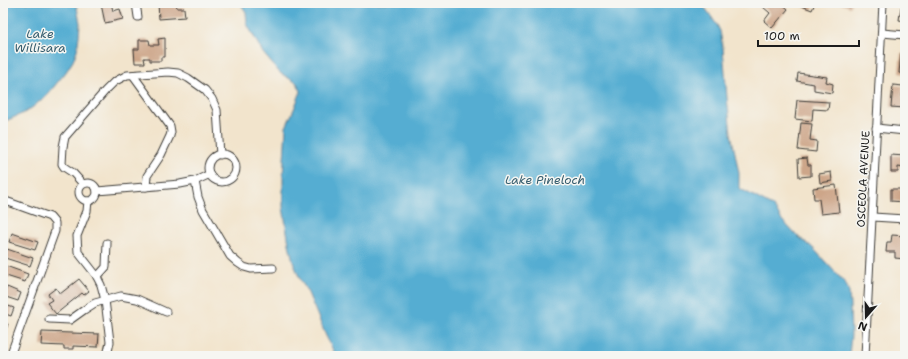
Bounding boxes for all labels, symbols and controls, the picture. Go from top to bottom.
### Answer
scale bar [758,22,859,48]
water label: Lake Willisara [14,26,66,56]
text: 100 m [764,28,800,44]
street label: OSCEOLA AVENUE [853,130,874,228]
water label: Lake Pineloch [505,172,585,188]
north arrow [846,297,886,337]
text: N [856,317,869,334]

